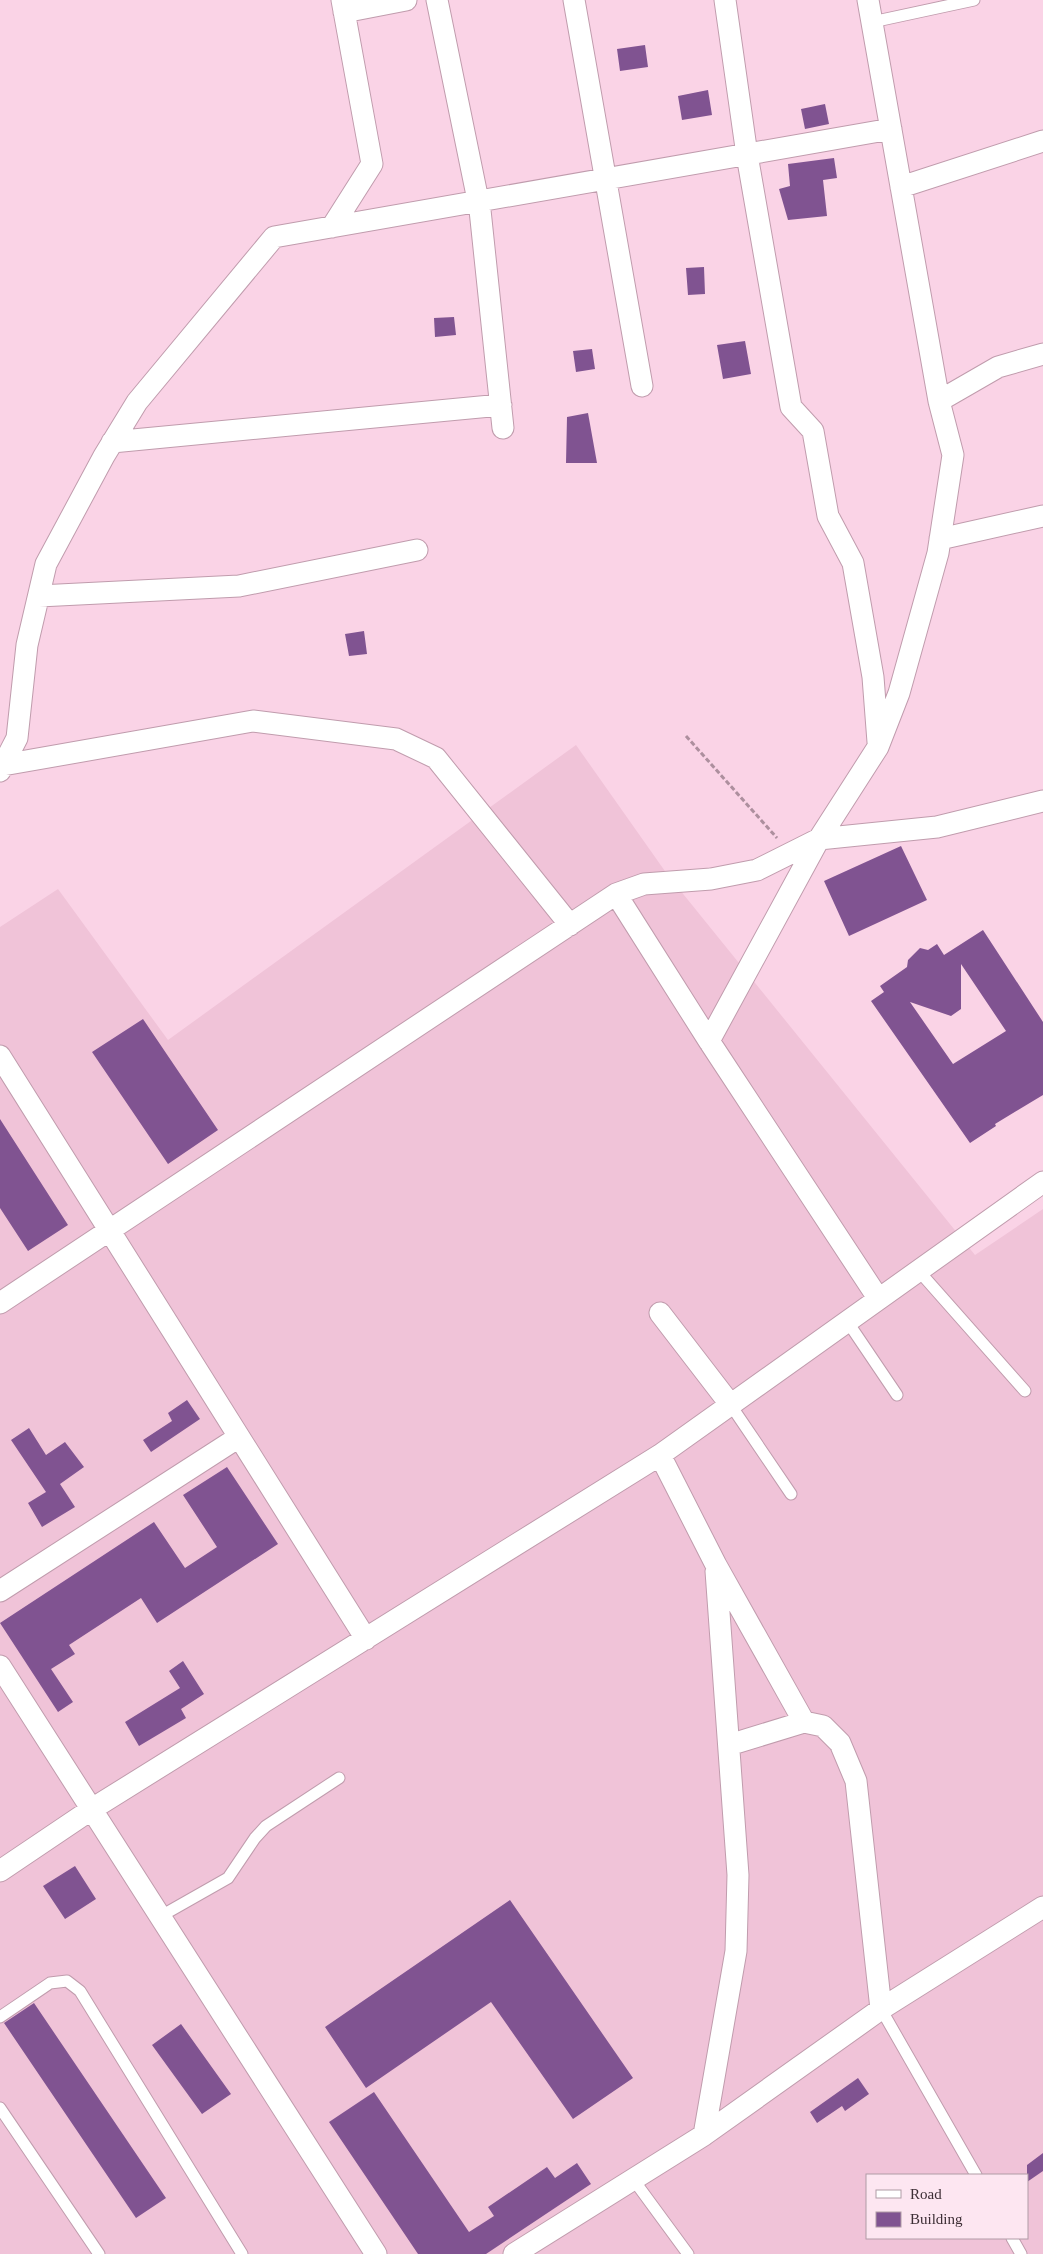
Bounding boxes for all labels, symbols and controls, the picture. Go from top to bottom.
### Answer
legend [866,2174,1028,2239]
text: Road [910,2186,942,2202]
text: Building [910,2211,963,2227]

